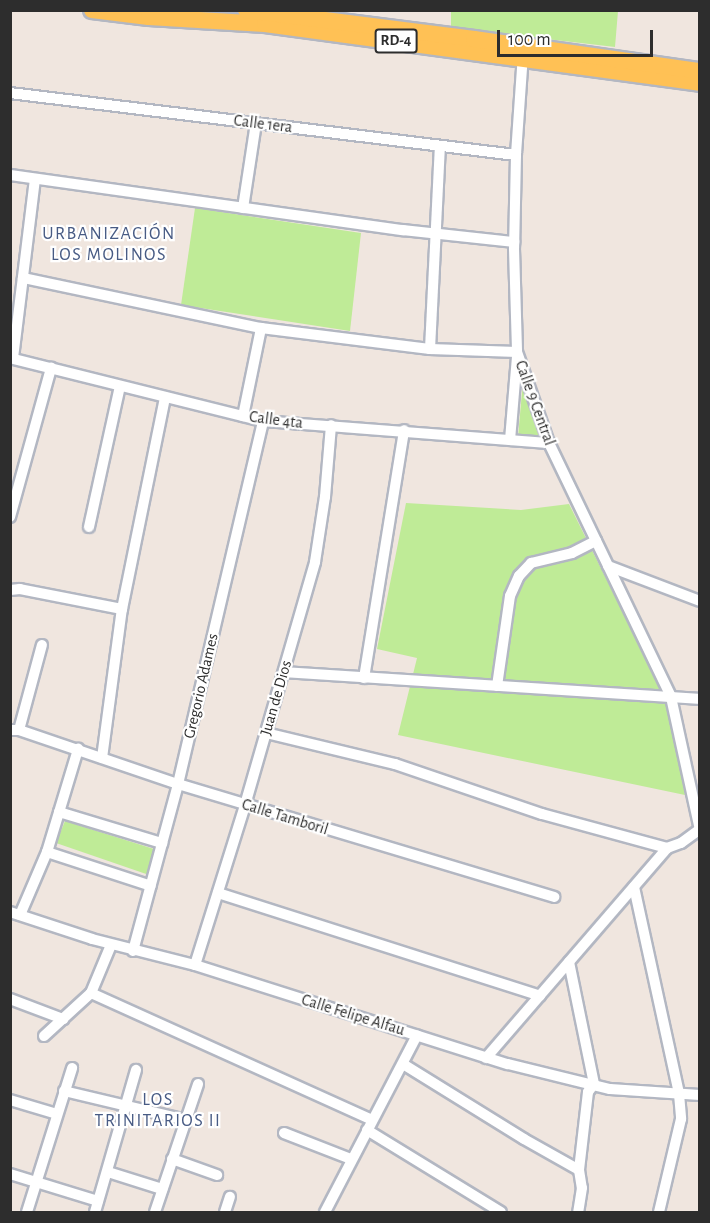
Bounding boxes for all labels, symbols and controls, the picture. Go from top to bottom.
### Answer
scale bar [500,18,656,56]
road number: RD-4 [374,29,418,53]
text: 100 m [508,31,551,49]
street label: Calle 1era [233,111,293,137]
district label: URBANIZACIÓN LOS MOLINOS [42,224,176,266]
street label: Calle 9 Central [511,358,559,448]
street label: Calle 4ta [248,407,304,433]
street label: Gregorio Adames [180,632,222,740]
street label: Juan de Dios [256,658,296,738]
street label: Calle Tamboril [239,795,331,839]
street label: Calle Felipe Alfau [299,990,407,1040]
district label: LOS TRINITARIOS II [95,1090,221,1132]

